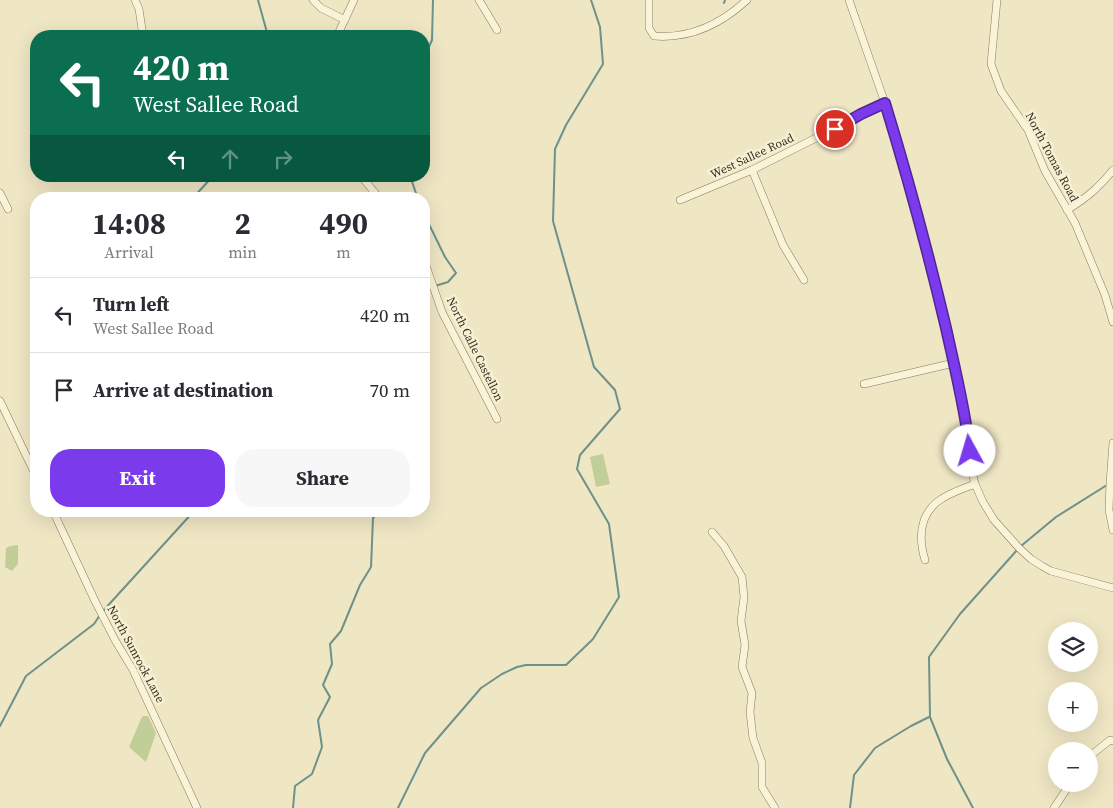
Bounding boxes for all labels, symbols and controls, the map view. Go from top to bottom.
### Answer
text: 420 m [133,44,229,92]
icon: left [50,50,115,115]
text: West Sallee Road [133,89,299,119]
pin [814,108,856,150]
street label: North Tomas Road [1022,109,1082,205]
icon: arrive [821,115,849,143]
street label: West Sallee Road [708,130,796,182]
icon: left [163,145,191,173]
icon: ahead [216,145,244,173]
icon: right [269,145,297,173]
text: 14:08 [92,203,166,244]
text: 2 [234,203,251,244]
text: 490 [319,203,368,244]
text: Arrival [104,241,154,263]
text: min [228,241,257,263]
text: m [336,241,351,263]
text: Turn left [93,291,169,317]
street label: North Calle Castellon [443,294,507,404]
icon: left [50,301,78,329]
text: 420 m [360,302,410,328]
text: West Sallee Road [93,317,213,339]
icon: arrive [50,376,78,404]
text: Arrive at destination [93,377,273,403]
text: 70 m [369,377,410,403]
position arrow [943,424,995,476]
button: Exit [50,449,225,507]
button: Share [235,449,410,507]
street label: North Sunrock Lane [104,603,168,705]
map controls [1048,622,1098,792]
button: layers [1048,622,1098,672]
button: + [1048,682,1098,732]
button: − [1048,742,1098,792]

